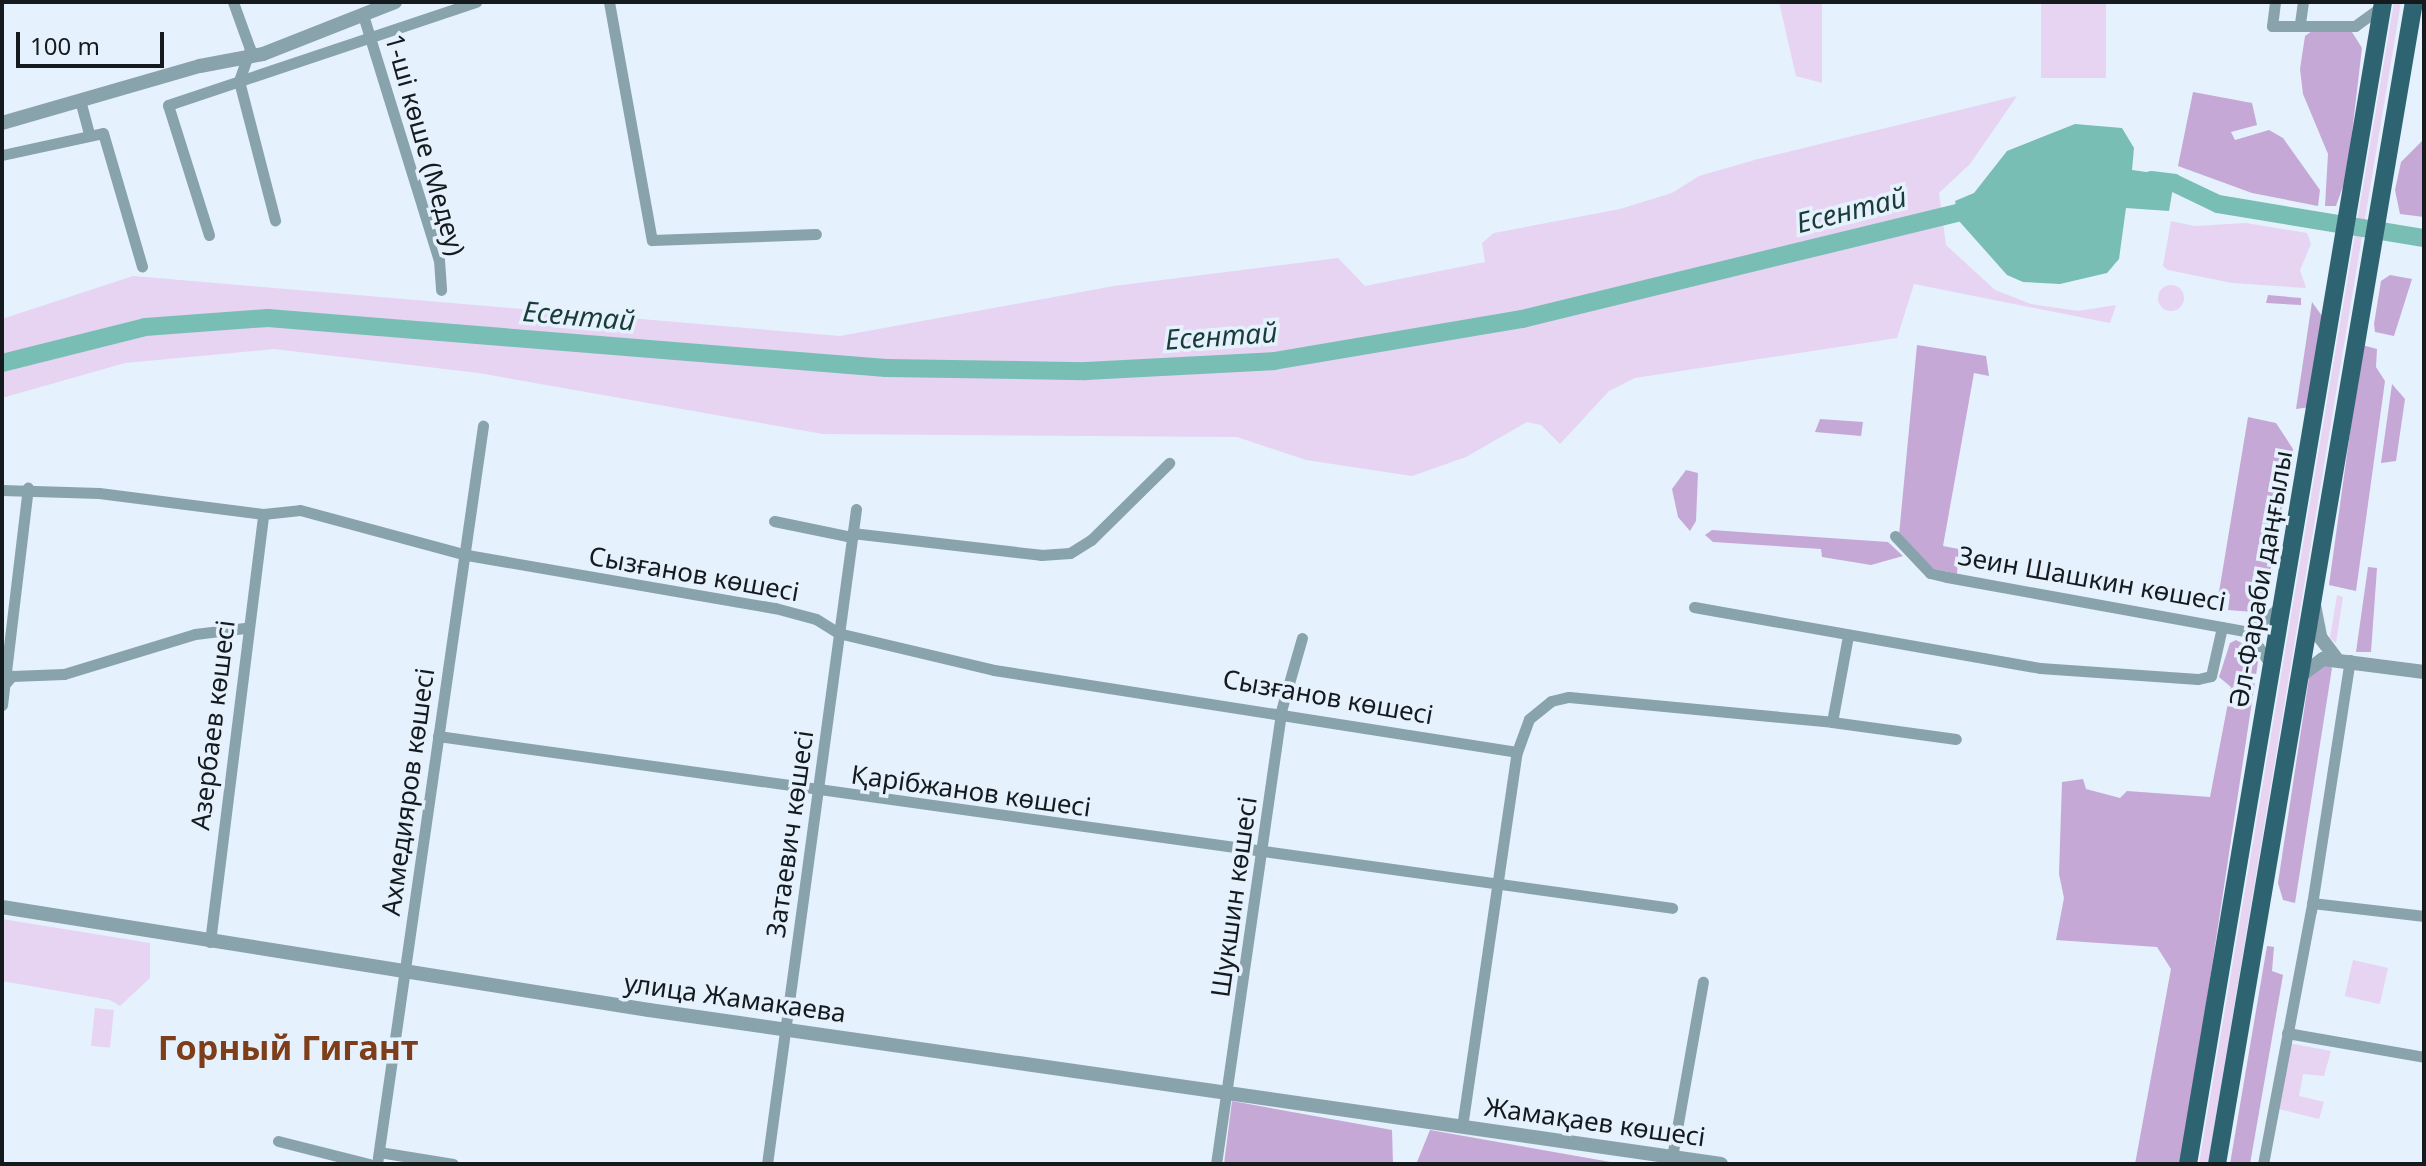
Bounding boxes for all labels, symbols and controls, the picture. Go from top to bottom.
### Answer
scale bar [20,16,168,66]
text: 100 m [30,29,100,62]
street label: 1-ші көше (Медеу) [378,31,472,259]
water label: Есентай [1792,179,1910,239]
water label: Есентай [522,293,636,337]
water label: Есентай [1164,314,1278,356]
street label: Әл-Фараби даңғылы [2223,448,2299,710]
street label: Сызғанов көшесі [586,540,802,608]
street label: Зеин Шашкин көшесі [1956,540,2228,618]
street label: Азербаев көшесі [185,618,241,832]
street label: Сызғанов көшесі [1220,663,1436,731]
street label: Ахмедияров көшесі [375,666,441,918]
street label: Затаевич көшесі [760,728,820,940]
street label: Қарібжанов көшесі [849,759,1093,823]
street label: Шукшин көшесі [1204,795,1264,999]
street label: улица Жамакаева [622,967,848,1029]
district label: Горный Гигант [158,1028,418,1068]
street label: Жамақаев көшесі [1483,1091,1707,1153]

